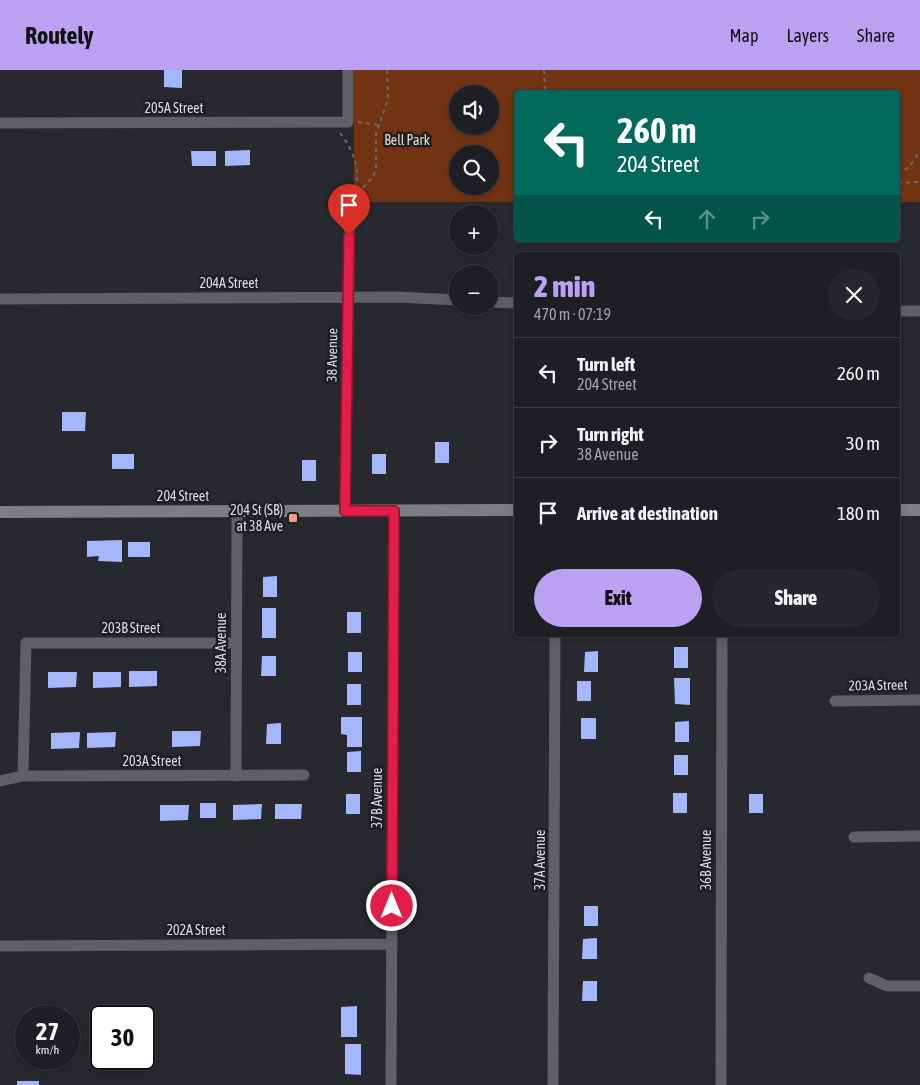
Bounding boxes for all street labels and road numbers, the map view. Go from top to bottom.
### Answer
street label: 205A Street [144,100,204,116]
street label: 204A Street [199,275,259,291]
street label: 38 Avenue [324,328,340,382]
street label: 204 Street [157,488,209,504]
street label: 38A Avenue [213,613,229,673]
street label: 203B Street [101,620,161,636]
street label: 203A Street [848,676,908,694]
street label: 203A Street [122,753,182,769]
street label: 37B Avenue [369,768,385,828]
street label: 37A Avenue [532,830,548,890]
street label: 36B Avenue [698,830,714,890]
street label: 202A Street [166,922,226,938]

